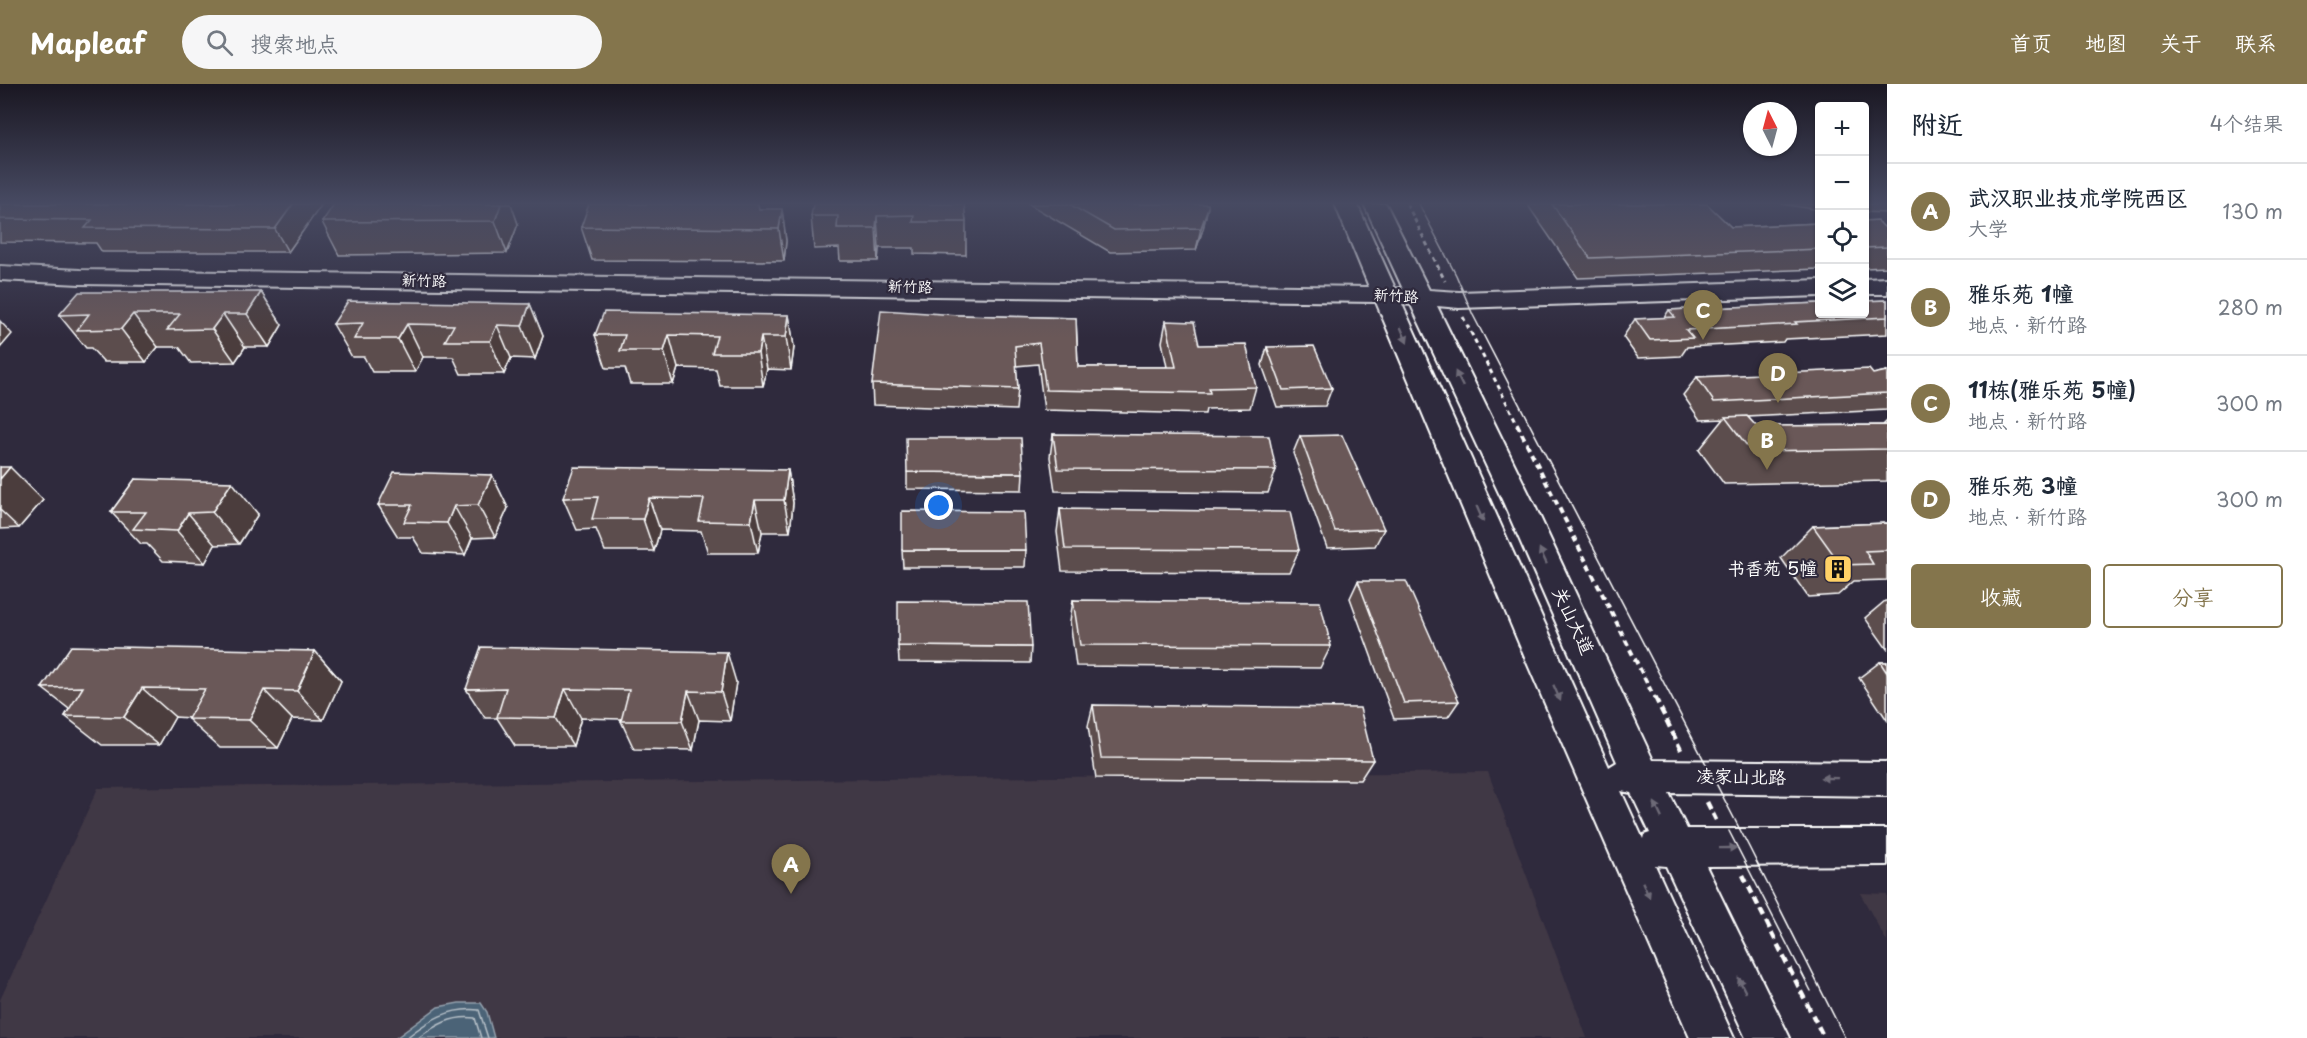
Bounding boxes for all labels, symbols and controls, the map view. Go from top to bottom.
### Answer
search box [182,15,602,69]
text: Mapleaf [30,21,146,64]
icon: search [203,26,236,59]
text: 搜索地点 [251,26,339,59]
text: 首页 [2010,26,2052,58]
text: 地图 [2085,26,2127,58]
text: 关于 [2160,26,2202,58]
text: 联系 [2235,26,2277,58]
north arrow [1743,102,1797,156]
map controls [1815,102,1869,318]
button: + [1815,102,1869,156]
text: 附近 [1911,104,1963,143]
text: 4个结果 [2210,108,2283,138]
button: − [1815,156,1869,210]
text: 武汉职业技术学院西区 [1968,180,2188,213]
text: A [1923,196,1938,226]
text: 130 m [2223,196,2283,226]
button: locate [1815,210,1869,264]
text: 大学 [1968,213,2008,243]
button: layers [1815,264,1869,318]
street label: 新竹路 [401,268,447,291]
street label: 新竹路 [887,274,933,297]
text: 雅乐苑 1幢 [1968,276,2074,309]
street label: 新竹路 [1373,282,1419,307]
pin: C [1684,290,1722,340]
text: B [1924,292,1937,322]
text: 280 m [2218,292,2283,322]
text: 地点 · 新竹路 [1968,309,2087,339]
one-way arrow [1399,326,1409,344]
pin: D [1758,354,1798,403]
one-way arrow [1455,371,1464,388]
text: 11栋(雅乐苑 5幢) [1968,372,2136,405]
text: C [1923,388,1938,418]
text: 300 m [2216,388,2283,418]
text: 地点 · 新竹路 [1968,405,2087,435]
pin: B [1748,420,1786,470]
text: 雅乐苑 3幢 [1968,468,2077,501]
text: D [1923,484,1938,514]
text: 300 m [2216,484,2283,514]
your location [924,491,953,520]
text: 地点 · 新竹路 [1968,501,2087,531]
one-way arrow [1476,505,1485,523]
one-way arrow [1538,547,1547,564]
building icon: 书香苑 5幢 [1822,553,1854,585]
place label: 书香苑 5幢 [1727,554,1817,581]
button: 收藏 [1911,564,2091,628]
button: 分享 [2103,564,2283,628]
street label: 关山大道 [1547,582,1602,659]
one-way arrow [1553,684,1563,702]
street label: 凌家山北路 [1696,761,1786,790]
one-way arrow [1819,773,1838,783]
one-way arrow [1654,801,1663,818]
one-way arrow [1718,843,1737,852]
pin: A [772,844,810,894]
one-way arrow [1642,881,1651,899]
one-way arrow [1738,977,1747,994]

